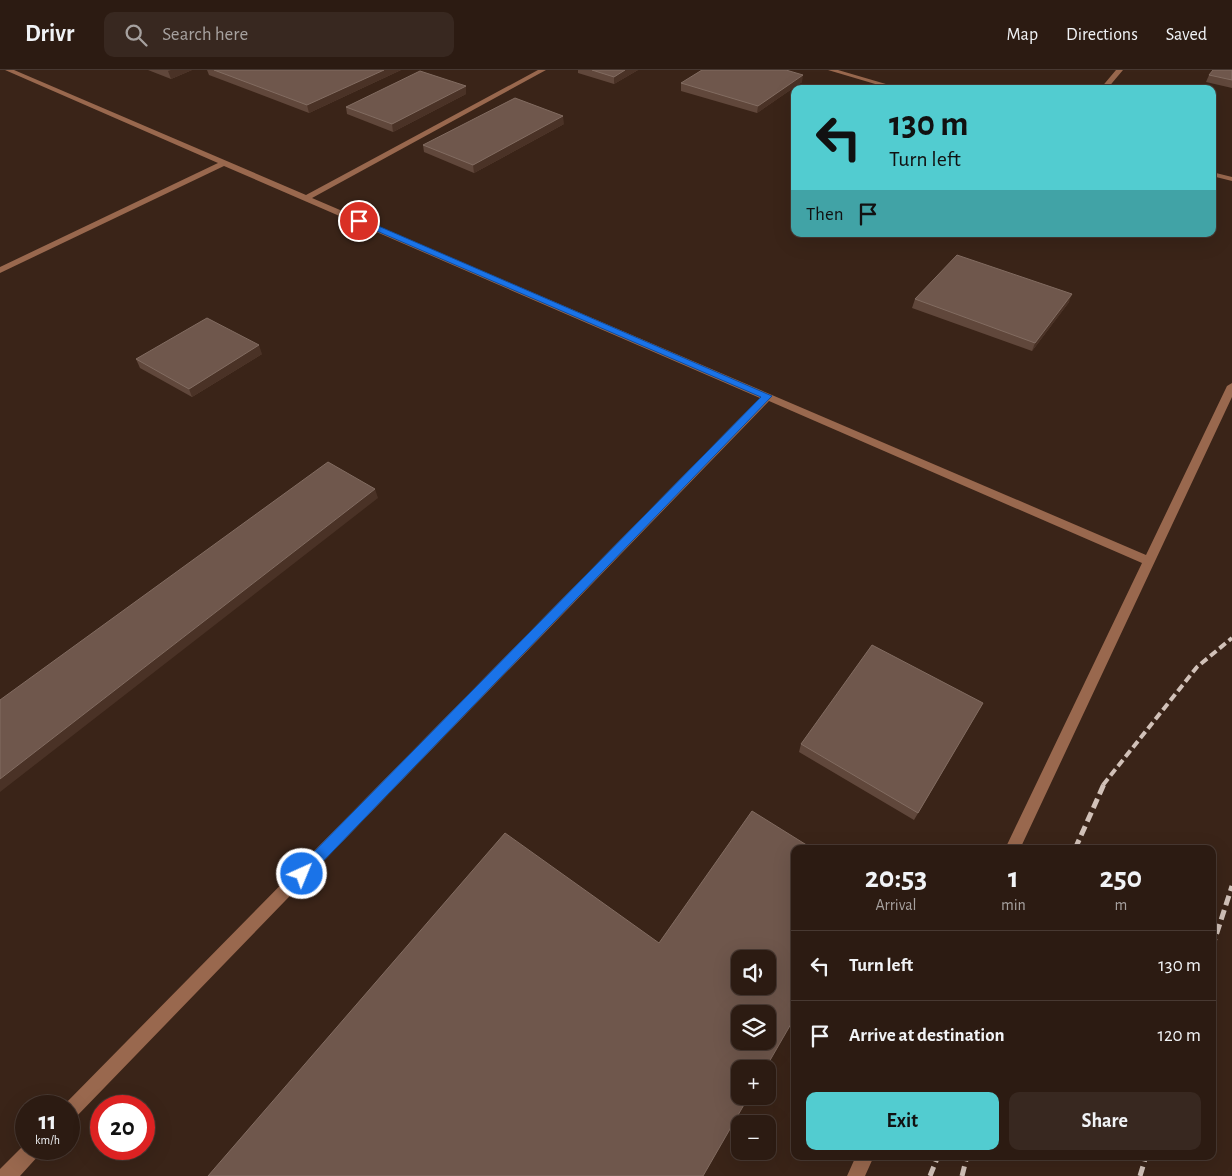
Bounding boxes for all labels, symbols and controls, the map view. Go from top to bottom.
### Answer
search box [104,12,454,57]
icon: search [122,21,150,49]
text: Drivr [25,22,74,46]
text: Search here [162,25,248,44]
text: Map [1007,26,1038,44]
text: Directions [1066,26,1138,44]
text: Saved [1166,26,1207,44]
icon: left [806,105,871,170]
text: 130 m [889,107,968,142]
text: Turn left [889,148,961,170]
pin [338,200,380,242]
icon: arrive [854,200,882,228]
text: Then [806,205,844,224]
icon: arrive [345,207,373,235]
position arrow [275,847,327,899]
text: 20:53 [865,863,927,893]
text: 1 [1008,863,1019,893]
text: 250 [1100,863,1142,893]
text: Arrival [875,897,917,913]
text: min [1001,897,1026,913]
text: m [1114,897,1127,913]
map controls [731,950,776,1160]
button: sound [731,950,776,995]
icon: left [806,952,834,980]
text: Turn left [849,956,913,975]
text: 130 m [1158,956,1201,975]
button: layers [731,1005,776,1050]
icon: arrive [806,1022,834,1050]
text: Arrive at destination [849,1026,1005,1045]
text: 120 m [1157,1026,1201,1045]
button: + [731,1060,776,1105]
button: Exit [806,1092,999,1150]
button: Share [1009,1092,1201,1150]
speed limit sign: 20 [90,1095,155,1160]
text: 11 [38,1109,57,1134]
button: − [731,1115,776,1160]
text: km/h [35,1134,60,1146]

